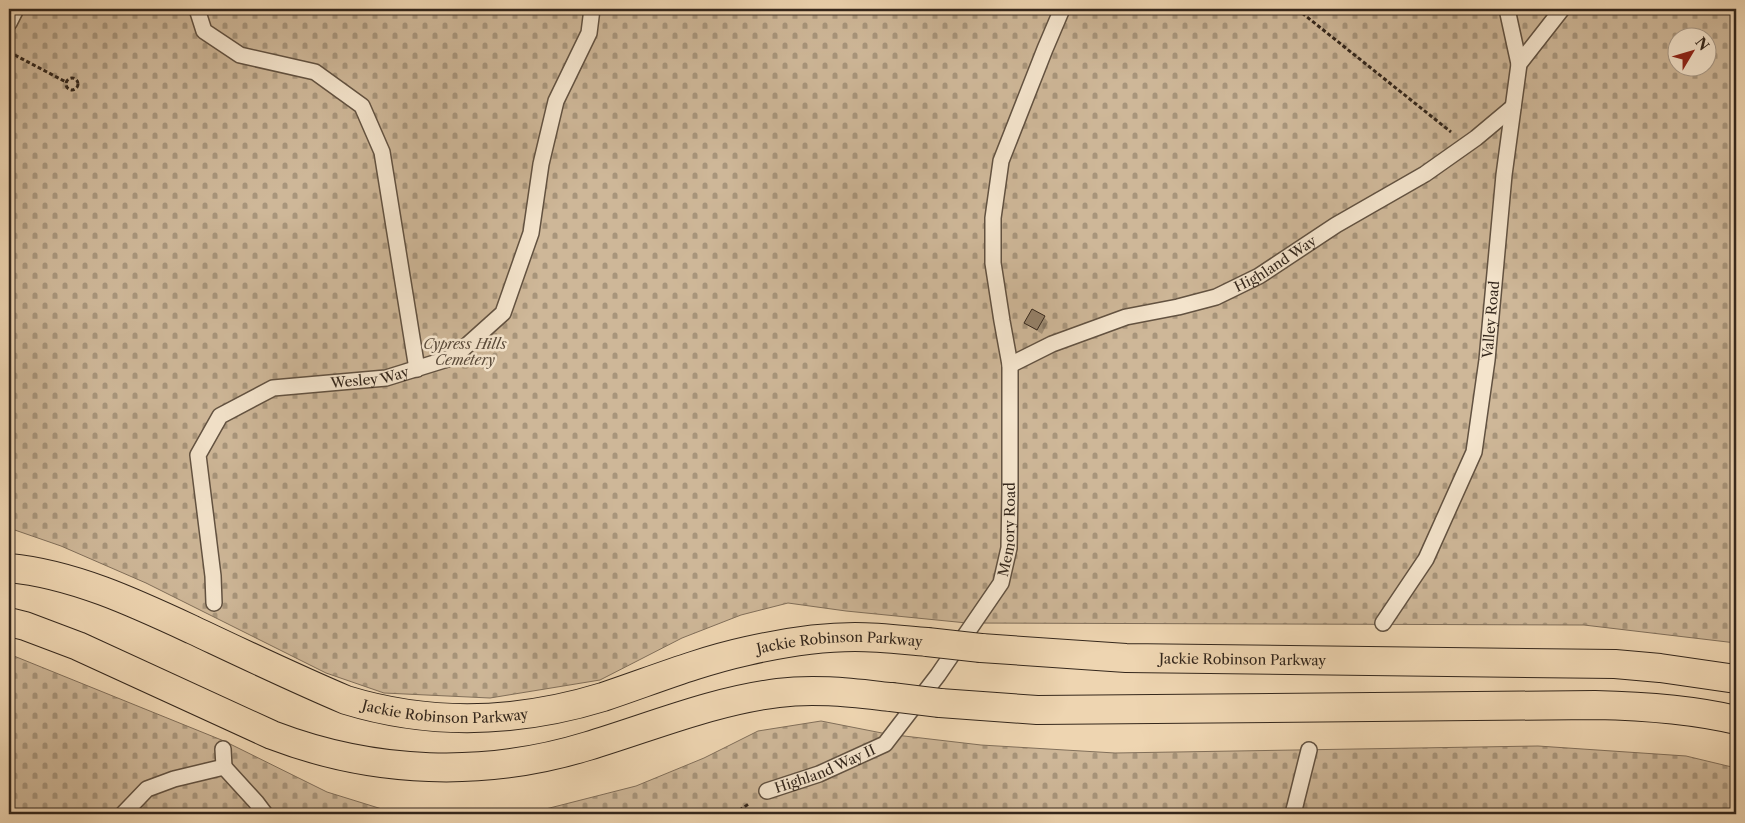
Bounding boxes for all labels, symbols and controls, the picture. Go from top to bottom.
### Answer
north arrow [1668,28,1718,78]
text: N [1691,34,1713,54]
street label: Highland Way [1231,231,1320,296]
street label: Valley Road [1478,279,1503,360]
park label: Cypress Hills Cemetery [423,335,507,369]
street label: Wesley Way [329,362,411,392]
street label: Memory Road [994,482,1019,578]
street label: Jackie Robinson Parkway [753,628,924,658]
street label: Jackie Robinson Parkway [1157,649,1326,669]
street label: Jackie Robinson Parkway [358,695,530,727]
street label: Highland Way II [772,741,878,797]

